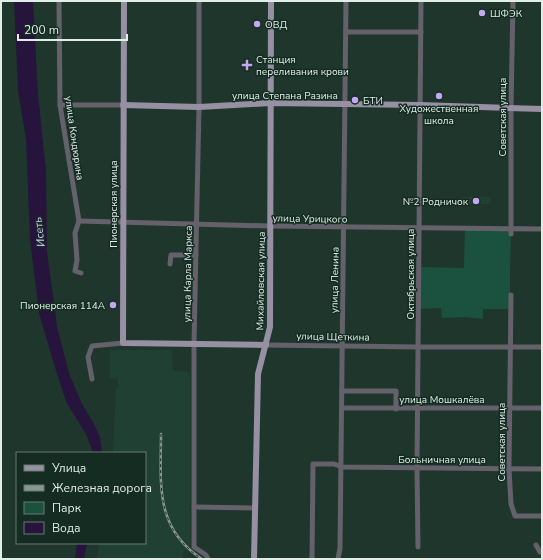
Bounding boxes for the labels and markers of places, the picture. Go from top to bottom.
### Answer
place label: ШФЭК [490,7,523,21]
marker: ШФЭК [477,8,487,18]
place label: ОВД [265,18,287,32]
marker: ОВД [252,19,262,29]
place label: Станция переливания крови [256,53,349,79]
marker: Станция переливания крови [241,59,253,71]
marker: Художественная школа [434,91,444,101]
place label: БТИ [363,94,383,108]
marker: БТИ [350,95,360,105]
place label: Художественная школа [400,102,478,128]
place label: №2 Родничок [403,195,469,209]
marker: №2 Родничок [471,196,481,206]
place label: Пионерская 114А [20,299,106,313]
marker: Пионерская 114А [108,300,118,310]

